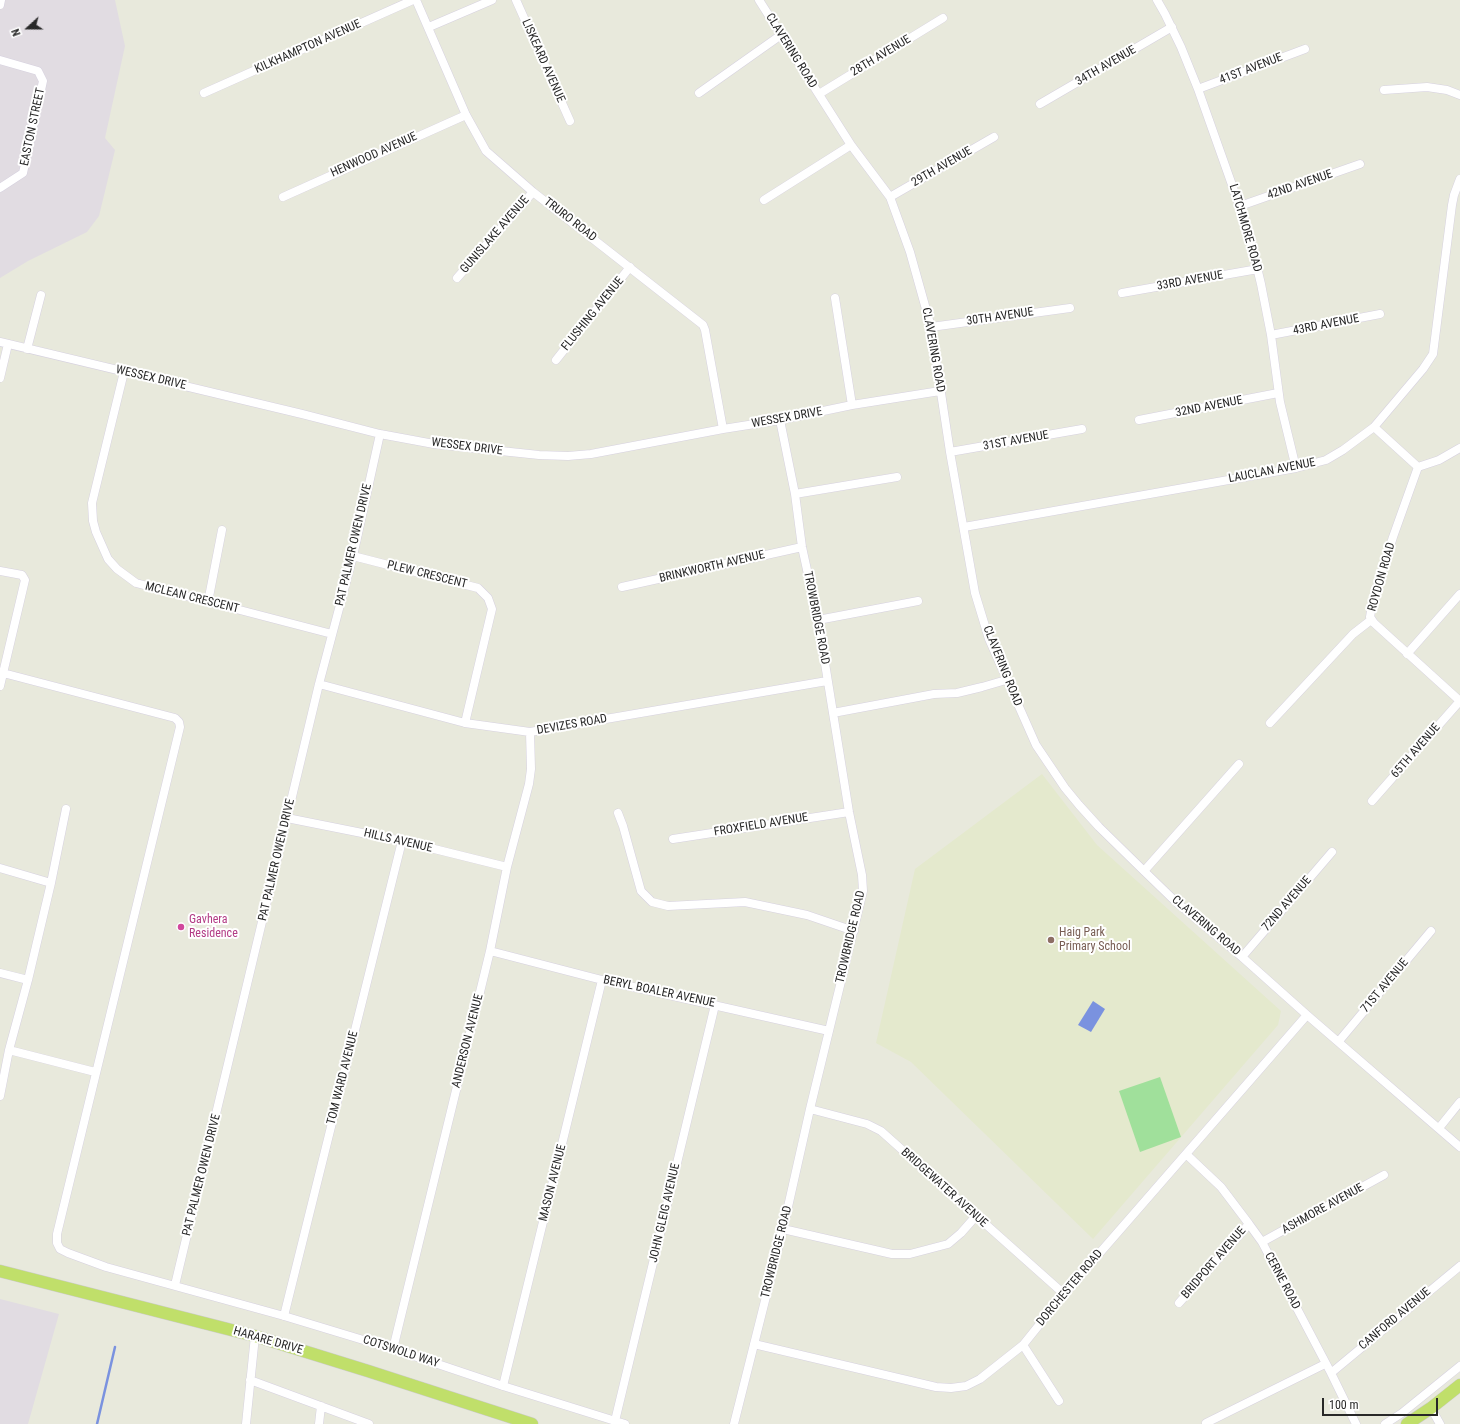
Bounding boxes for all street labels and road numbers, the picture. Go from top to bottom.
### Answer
street label: CLAVERING ROAD [762,11,820,91]
street label: KILKHAMPTON AVENUE [253,17,363,77]
street label: LISKEARD AVENUE [518,17,568,105]
street label: 28TH AVENUE [848,32,914,80]
street label: 34TH AVENUE [1073,43,1139,89]
street label: 41ST AVENUE [1217,50,1285,88]
street label: EASTON STREET [18,87,48,167]
street label: HENWOOD AVENUE [328,129,420,181]
street label: 29TH AVENUE [909,144,975,190]
street label: 42ND AVENUE [1265,167,1335,203]
street label: LATCHMORE ROAD [1226,182,1264,274]
street label: GUNISLAKE AVENUE [458,193,532,277]
street label: TRURO ROAD [541,195,599,245]
street label: 33RD AVENUE [1156,268,1224,294]
street label: FLUSHING AVENUE [559,274,627,354]
street label: 30TH AVENUE [966,305,1034,329]
street label: CLAVERING ROAD [918,307,948,393]
street label: 43RD AVENUE [1292,312,1360,338]
street label: WESSEX DRIVE [114,363,188,393]
street label: 32ND AVENUE [1174,393,1244,421]
street label: WESSEX DRIVE [750,405,824,431]
street label: 31ST AVENUE [982,428,1050,454]
street label: WESSEX DRIVE [430,435,504,459]
street label: LAUCLAN AVENUE [1227,456,1317,486]
street label: PAT PALMER OWEN DRIVE [333,482,375,608]
street label: ROYDON ROAD [1365,541,1399,613]
street label: BRINKWORTH AVENUE [658,548,766,586]
street label: PLEW CRESCENT [386,558,468,592]
street label: TROWBRIDGE ROAD [800,570,832,666]
street label: MCLEAN CRESCENT [144,579,240,617]
street label: CLAVERING ROAD [979,624,1025,708]
street label: DEVIZES ROAD [536,712,608,738]
street label: 65TH AVENUE [1388,721,1444,781]
street label: PAT PALMER OWEN DRIVE [256,797,298,923]
street label: FROXFIELD AVENUE [713,810,809,840]
street label: HILLS AVENUE [362,826,434,856]
street label: 72ND AVENUE [1259,874,1315,934]
street label: TROWBRIDGE ROAD [833,889,869,985]
street label: CLAVERING ROAD [1169,893,1243,959]
street label: 71ST AVENUE [1358,956,1412,1016]
street label: BERYL BOALER AVENUE [602,973,716,1011]
street label: ANDERSON AVENUE [449,992,487,1090]
street label: TOM WARD AVENUE [324,1030,362,1126]
street label: PAT PALMER OWEN DRIVE [180,1113,224,1237]
street label: MASON AVENUE [536,1143,570,1223]
street label: BRIDGEWATER AVENUE [898,1145,990,1231]
street label: JOHN GLEIG AVENUE [647,1162,683,1264]
street label: ASHMORE AVENUE [1280,1181,1366,1237]
street label: TROWBRIDGE ROAD [759,1204,795,1300]
street label: BRIDPORT AVENUE [1179,1224,1249,1302]
street label: DORCHESTER ROAD [1034,1247,1106,1329]
street label: CERNE ROAD [1261,1250,1303,1312]
street label: CANFORD AVENUE [1356,1285,1434,1353]
street label: HARARE DRIVE [232,1324,304,1358]
street label: COTSWOLD WAY [361,1333,441,1371]

